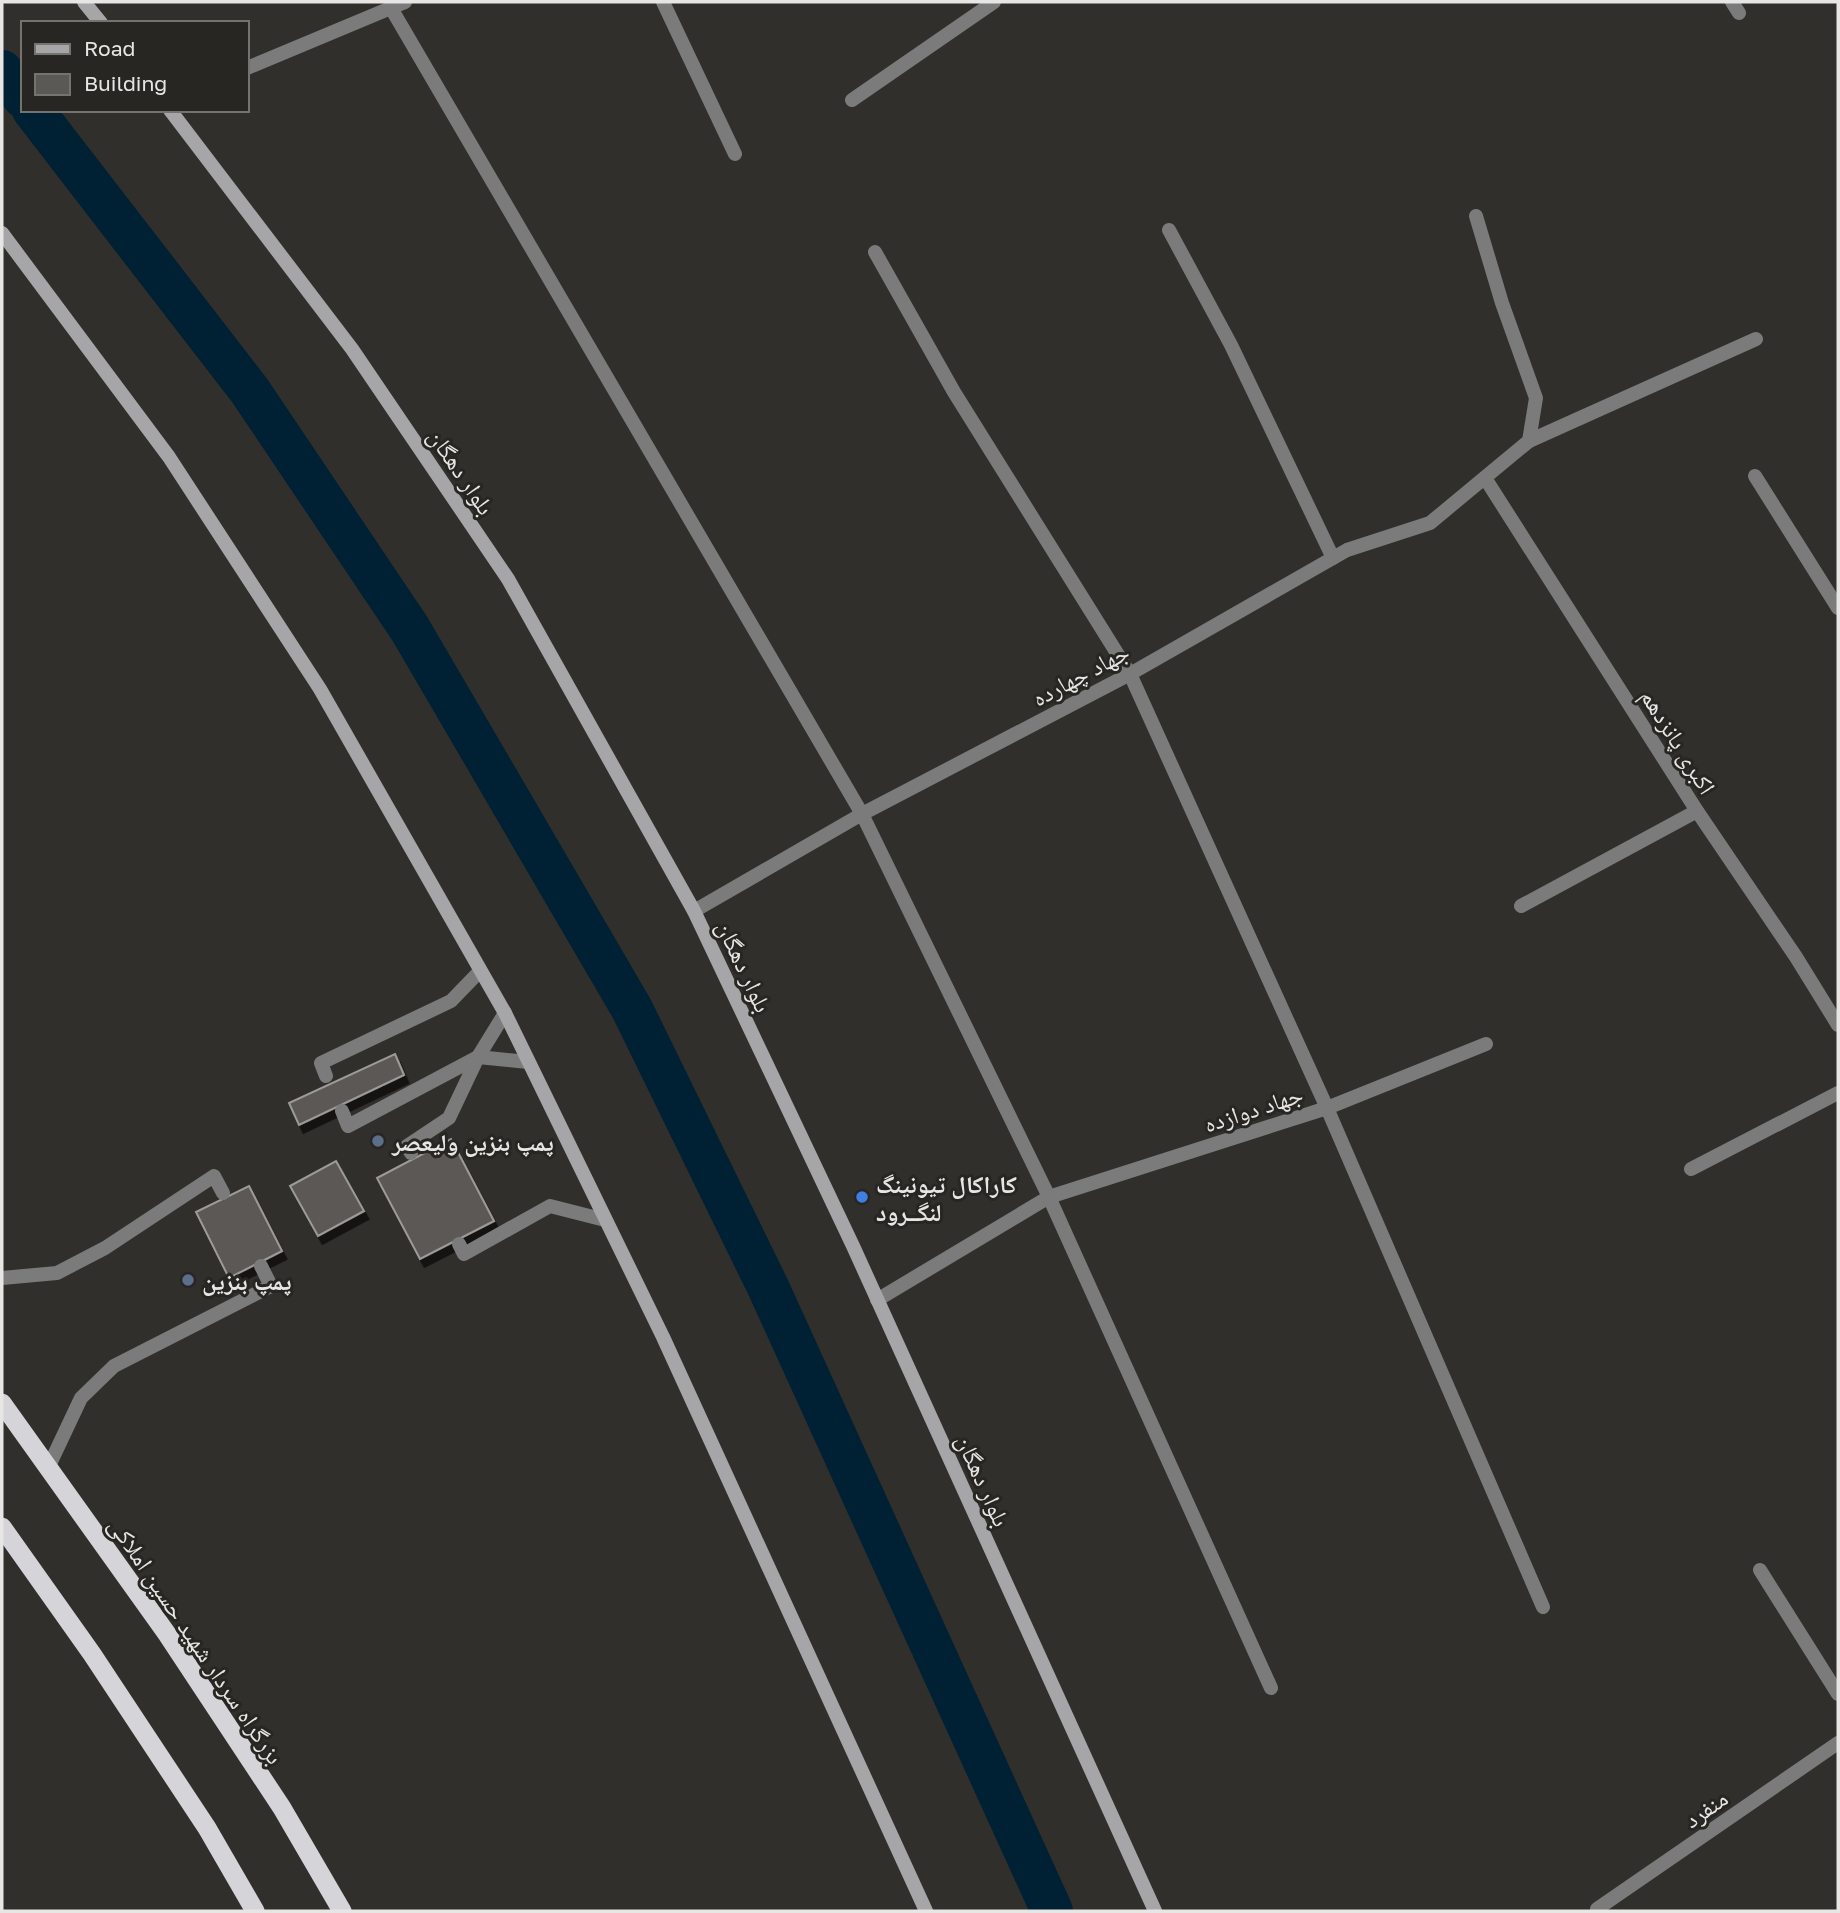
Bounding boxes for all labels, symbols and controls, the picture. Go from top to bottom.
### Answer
legend [21,21,248,112]
text: Road [84,35,135,61]
text: Building [84,70,167,96]
street label: بلوار دهگان [422,422,501,520]
street label: جهاد چهارده [1026,636,1134,712]
street label: اکبری پانزدهم [1633,683,1723,801]
street label: بلوار دهگان [710,915,779,1017]
street label: جهاد دوازده [1200,1078,1306,1138]
place label: پمپ بنزین ولیعصر [391,1127,554,1157]
marker: پمپ بنزین ولیعصر [370,1133,386,1149]
place label: کاراکال تیونینگ لنگــرود [876,1169,1017,1226]
marker: کاراکال تیونینگ لنگــرود [854,1189,870,1205]
place label: پمپ بنزین [202,1266,291,1296]
marker: پمپ بنزین [180,1272,196,1288]
street label: بلوار دهگان [950,1429,1017,1531]
street label: بزرگراه سردار شهید حسین املاکی [103,1511,291,1770]
street label: منفرد [1677,1783,1733,1833]

